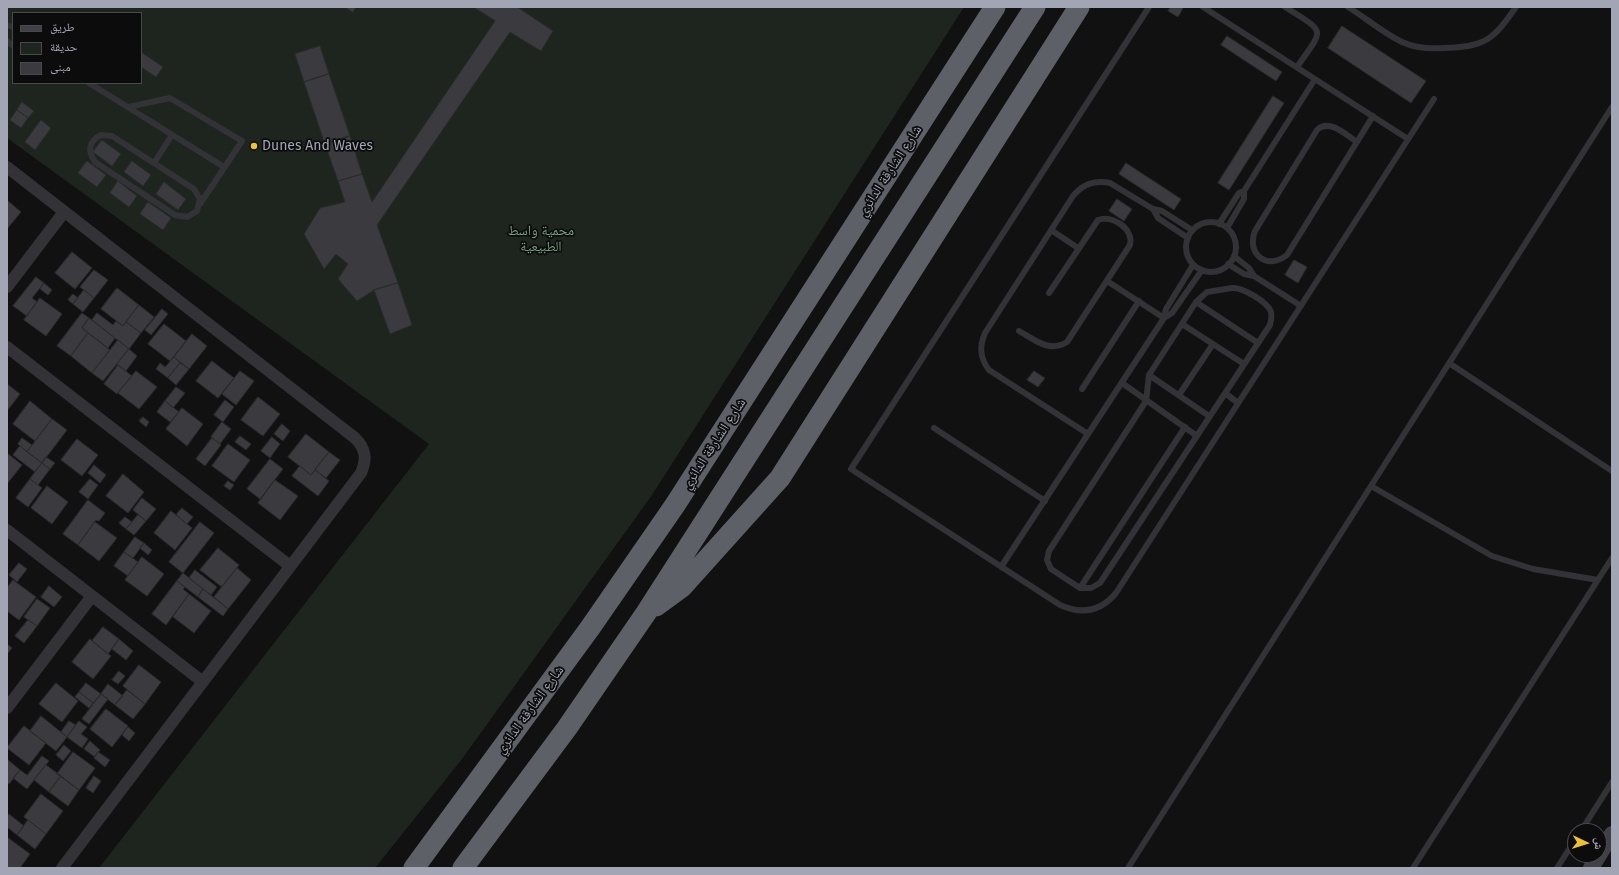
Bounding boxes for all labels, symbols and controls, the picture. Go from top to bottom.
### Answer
legend [12,12,142,84]
text: طريق [50,20,75,34]
text: حديقة [50,40,78,54]
text: مبنى [50,60,71,74]
street label: شارع الشارقة الدائري [854,122,926,220]
place label: Dunes And Waves [262,138,373,154]
marker: Dunes And Waves [249,141,259,151]
park label: محمية واسط الطبيعية [508,223,574,256]
street label: شارع الشارقة الدائري [678,395,750,493]
street label: شارع الشارقة الدائري [492,663,568,757]
north arrow [1567,823,1607,863]
text: ش [1592,838,1605,850]

